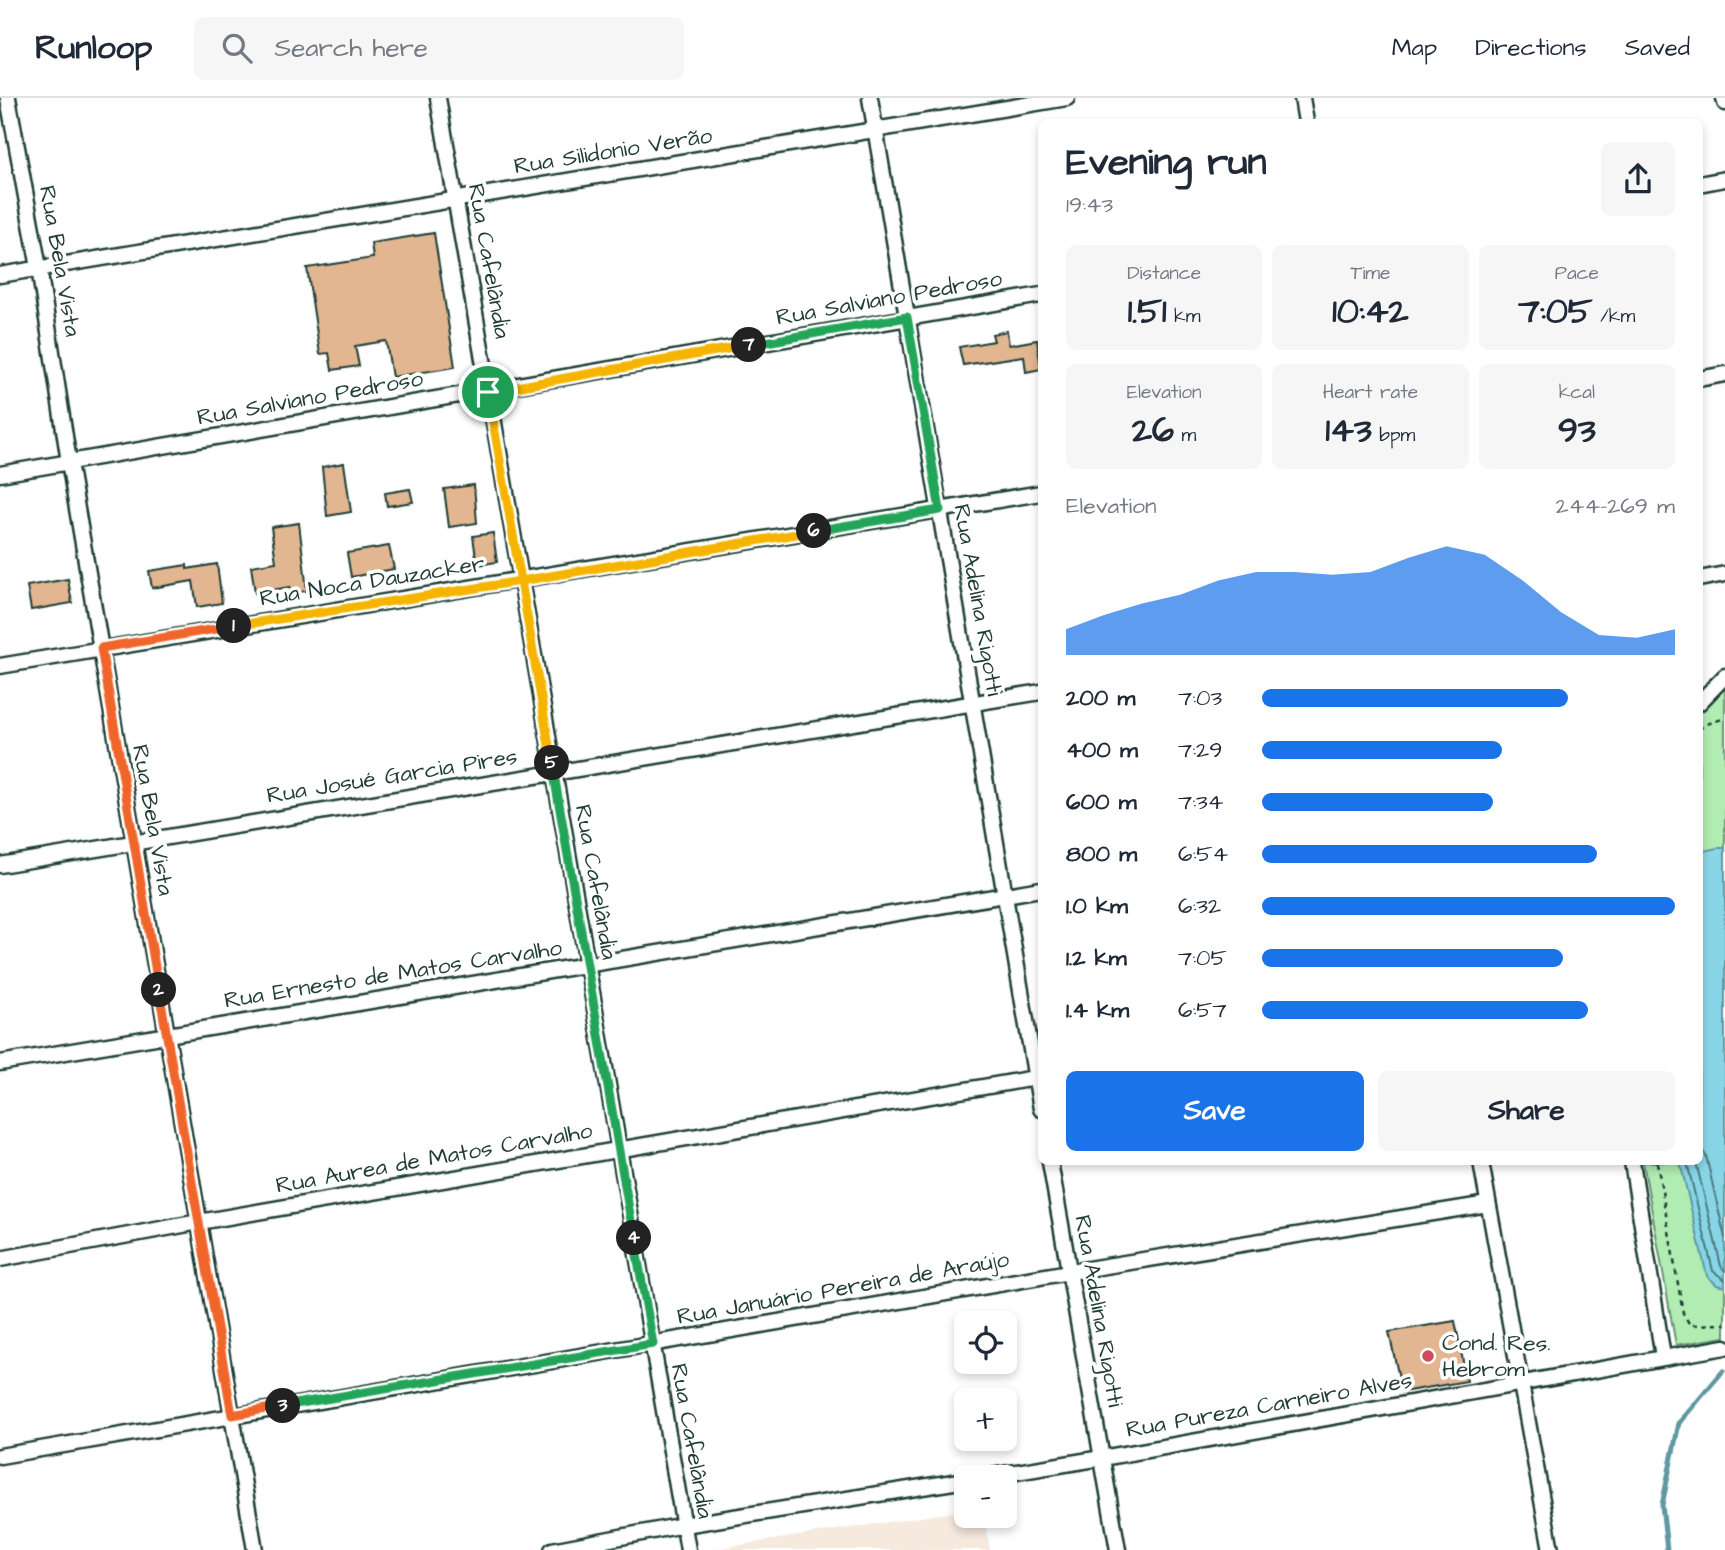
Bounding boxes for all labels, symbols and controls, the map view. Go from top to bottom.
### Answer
search box [194,17,684,80]
text: Runloop [35,25,152,71]
icon: search [218,29,256,67]
text: Search here [274,30,428,66]
text: Map [1392,31,1437,65]
text: Directions [1475,31,1587,65]
text: Saved [1625,31,1690,65]
street label: Rua Silidonio Verão [512,120,715,182]
text: Evening run [1066,137,1267,189]
button: share [1601,142,1675,216]
street label: Rua Cafelândia [460,181,518,341]
street label: Rua Bela Vista [31,183,89,339]
text: 19:43 [1066,189,1113,221]
text: Distance [1127,260,1201,287]
text: Time [1351,260,1390,287]
text: Pace [1555,260,1599,287]
street label: Rua Salviano Pedroso [774,262,1005,334]
text: 1.51 [1128,287,1166,336]
text: 10:42 [1332,287,1409,336]
text: 7:05 [1518,287,1593,336]
text: km [1166,303,1201,330]
text: /km [1593,303,1635,330]
pin: 7 [732,328,766,362]
text: 7 [743,331,754,358]
street label: Rua Salviano Pedroso [195,362,426,434]
pin [458,362,518,422]
icon: arrive [469,373,507,411]
text: Elevation [1127,379,1202,406]
text: Heart rate [1323,379,1418,406]
text: kcal [1559,379,1595,406]
text: 26 [1132,406,1174,455]
text: 143 [1326,406,1372,455]
text: 93 [1558,406,1596,455]
text: m [1174,422,1196,449]
text: bpm [1372,422,1415,449]
text: Elevation [1066,490,1157,522]
text: 244–269 m [1556,490,1675,522]
street label: Rua Adelina Rigotti [944,502,1011,699]
pin: 6 [796,514,832,548]
text: 6 [808,517,819,544]
street label: Rua Noca Dauzacker [257,547,487,615]
pin: 1 [216,608,252,644]
text: 1 [232,612,235,639]
text: 200 m [1066,682,1135,714]
text: 7:03 [1178,682,1222,714]
text: 400 m [1066,734,1138,766]
text: 7:29 [1178,734,1222,766]
street label: Rua Josué Garcia Pires [265,740,519,812]
street label: Rua Bela Vista [124,742,182,898]
pin: 5 [534,746,570,780]
text: 5 [545,749,558,776]
text: 600 m [1066,786,1137,818]
text: 7:34 [1178,786,1223,818]
street label: Rua Cafelândia [567,802,625,962]
text: 800 m [1066,838,1137,870]
text: 6:54 [1178,838,1228,870]
text: 1.0 km [1066,890,1128,922]
text: 6:32 [1178,890,1221,922]
street label: Rua Ernesto de Matos Carvalho [222,931,564,1017]
text: 1.2 km [1066,942,1127,974]
text: 7:05 [1178,942,1227,974]
pin: 2 [142,972,176,1008]
text: 2 [153,976,164,1003]
text: 1.4 km [1066,994,1129,1026]
text: 6:57 [1178,994,1227,1026]
button: Save [1066,1071,1364,1151]
button: Share [1378,1071,1675,1151]
street label: Rua Aurea de Matos Carvalho [273,1114,595,1202]
street label: Rua Adelina Rigotti [1065,1213,1132,1410]
pin: 4 [616,1220,652,1256]
text: 4 [627,1224,640,1251]
street label: Rua Januário Pereira de Araújo [674,1243,1012,1333]
map controls [954,1311,1017,1528]
button: locate [954,1311,1017,1374]
place label: Cond. Res. Hebrom [1442,1327,1551,1385]
marker: Cond. Res. Hebrom [1420,1348,1436,1364]
street label: Rua Cafelândia [663,1361,721,1521]
street label: Rua Pureza Carneiro Alves [1123,1364,1415,1446]
pin: 3 [266,1388,300,1424]
button: + [954,1388,1017,1451]
text: 3 [278,1392,287,1419]
button: − [954,1465,1017,1528]

